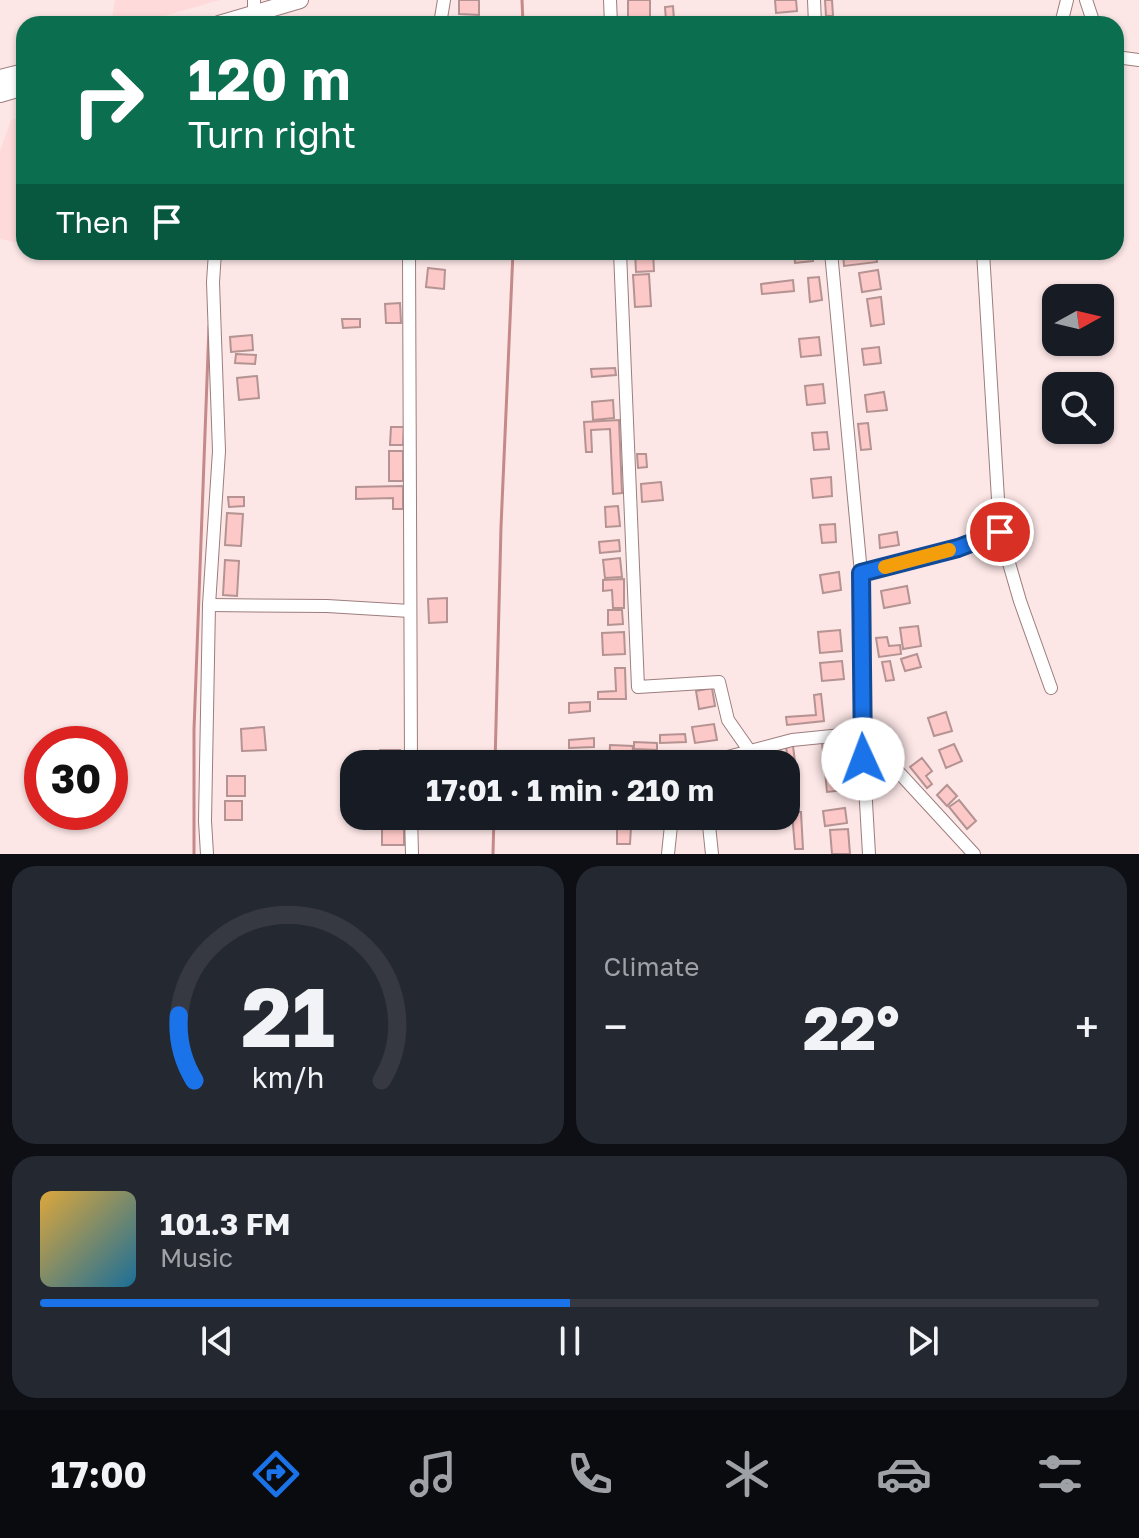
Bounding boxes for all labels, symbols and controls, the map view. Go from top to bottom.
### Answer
text: 120 m [188,45,350,112]
icon: right [56,48,160,152]
text: Turn right [188,113,356,156]
icon: arrive [145,200,189,244]
text: Then [56,204,129,240]
north arrow [1042,284,1114,356]
map controls [1042,284,1114,444]
button: search [1042,372,1114,444]
pin [966,498,1034,566]
icon: arrive [978,510,1022,554]
position arrow [821,717,905,801]
speed limit sign: 30 [24,726,128,830]
text: 17:01 · 1 min · 210 m [426,772,714,808]
text: Climate [604,951,699,982]
text: 21 [241,965,335,1065]
text: 22° [803,991,900,1063]
text: − [604,1000,628,1053]
text: + [1075,1000,1099,1053]
text: km/h [251,1060,324,1094]
text: 101.3 FM [160,1206,290,1242]
text: Music [160,1242,233,1273]
icon: previous [195,1319,239,1363]
icon: pause [548,1319,592,1363]
icon: next [901,1319,945,1363]
icon: directions [248,1446,304,1502]
icon: music [405,1446,461,1502]
icon: phone [562,1446,618,1502]
icon: climate [719,1446,775,1502]
icon: car [876,1446,932,1502]
icon: filters [1032,1446,1088,1502]
text: 17:00 [50,1453,147,1496]

